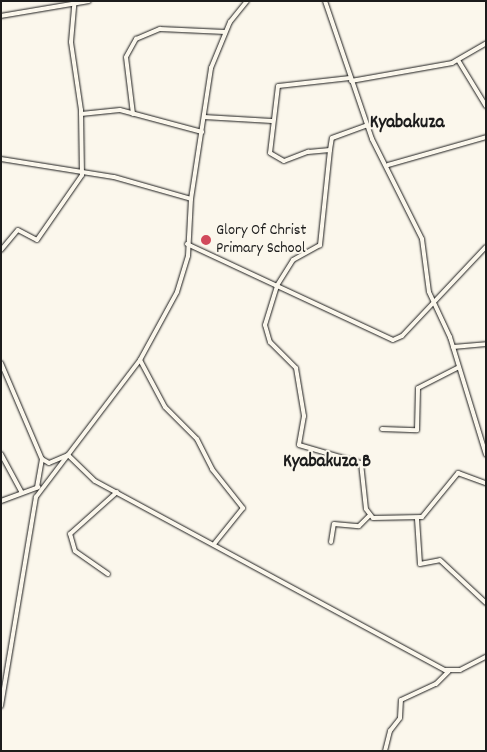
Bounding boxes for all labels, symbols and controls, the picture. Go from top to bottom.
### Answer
district label: Kyabakuza [370,113,444,135]
place label: Glory Of Christ Primary School [216,221,306,259]
marker: Glory Of Christ Primary School [200,234,212,246]
district label: Kyabakuza B [283,452,371,474]

